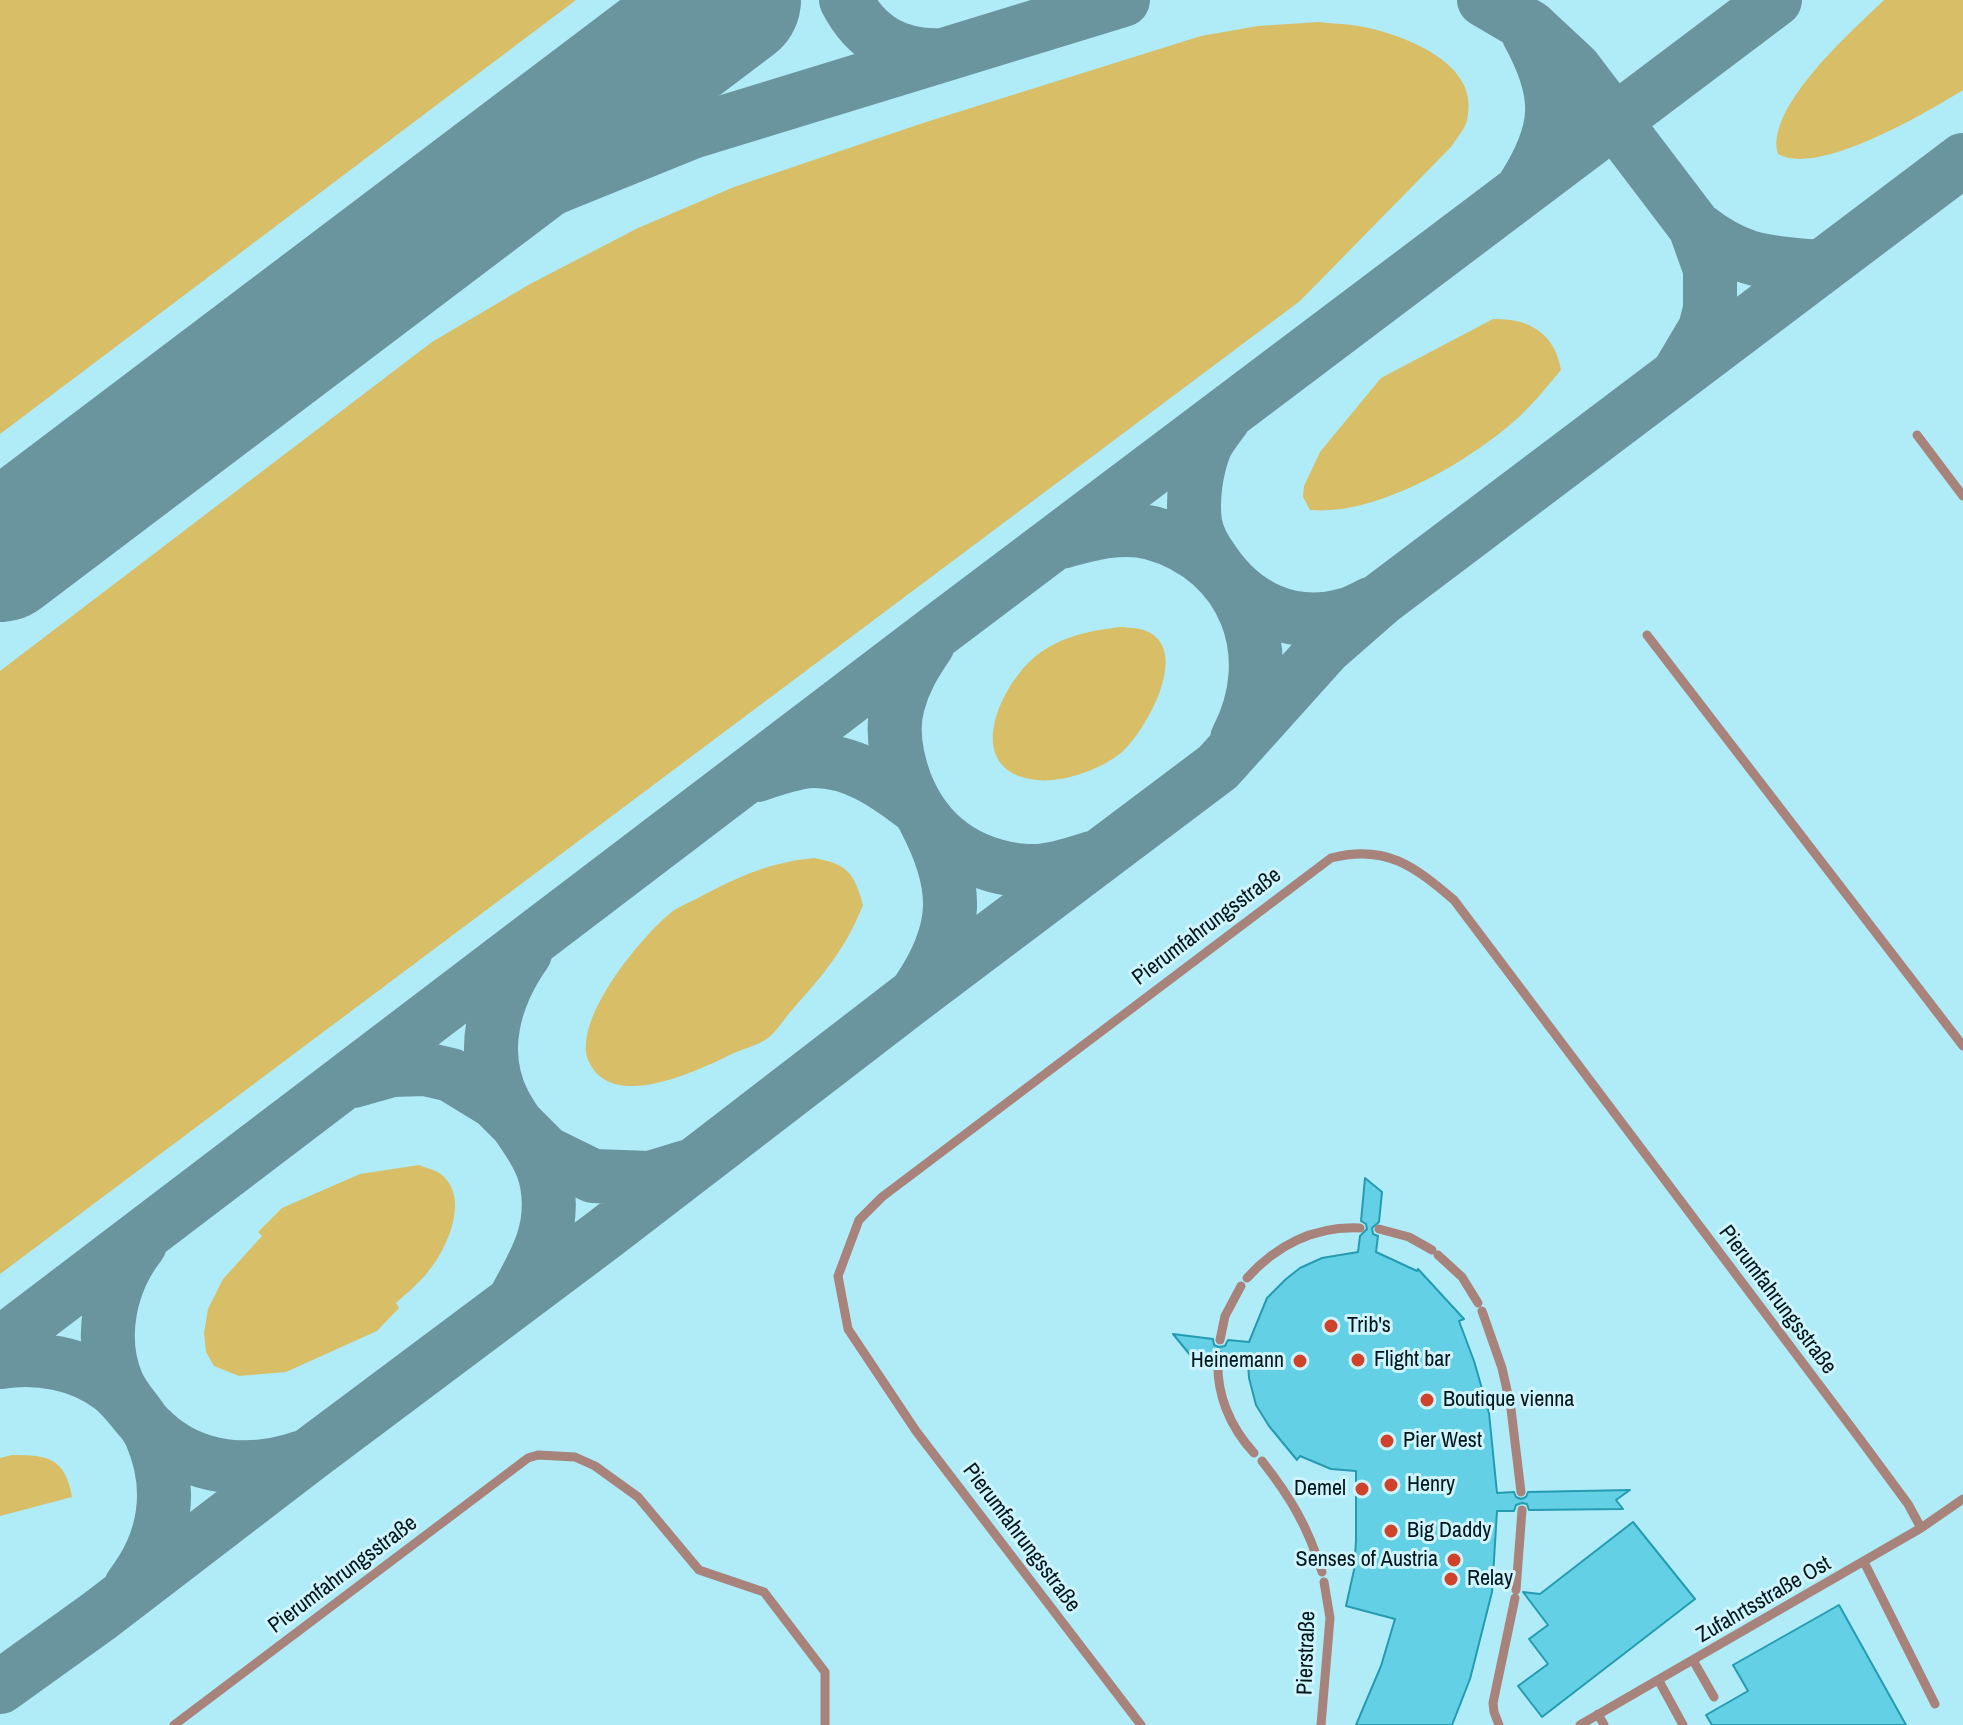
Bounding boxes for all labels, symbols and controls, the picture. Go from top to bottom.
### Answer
street label: Pierumfahrungsstraße [1127,862,1287,992]
street label: Pierumfahrungsstraße [1712,1220,1842,1380]
place label: Trib's [1347,1313,1391,1339]
marker: Trib's [1322,1317,1340,1335]
place label: Flight bar [1374,1347,1450,1373]
place label: Heinemann [1191,1348,1284,1374]
marker: Flight bar [1349,1351,1367,1369]
marker: Heinemann [1291,1352,1309,1370]
place label: Boutique vienna [1443,1387,1574,1413]
marker: Boutique vienna [1418,1391,1436,1409]
place label: Pier West [1403,1428,1482,1454]
marker: Pier West [1378,1432,1396,1450]
street label: Pierumfahrungsstraße [956,1458,1086,1618]
place label: Henry [1407,1472,1455,1498]
place label: Demel [1294,1476,1346,1502]
marker: Henry [1382,1476,1400,1494]
marker: Demel [1353,1480,1371,1498]
street label: Pierumfahrungsstraße [263,1510,423,1640]
place label: Big Daddy [1407,1518,1491,1544]
marker: Big Daddy [1382,1522,1400,1540]
place label: Senses of Austria [1296,1547,1438,1573]
marker: Senses of Austria [1445,1551,1463,1569]
street label: Zufahrtsstraße Ost [1692,1551,1836,1649]
place label: Relay [1467,1566,1513,1592]
marker: Relay [1442,1570,1460,1588]
street label: Pierstraße [1292,1610,1322,1696]

